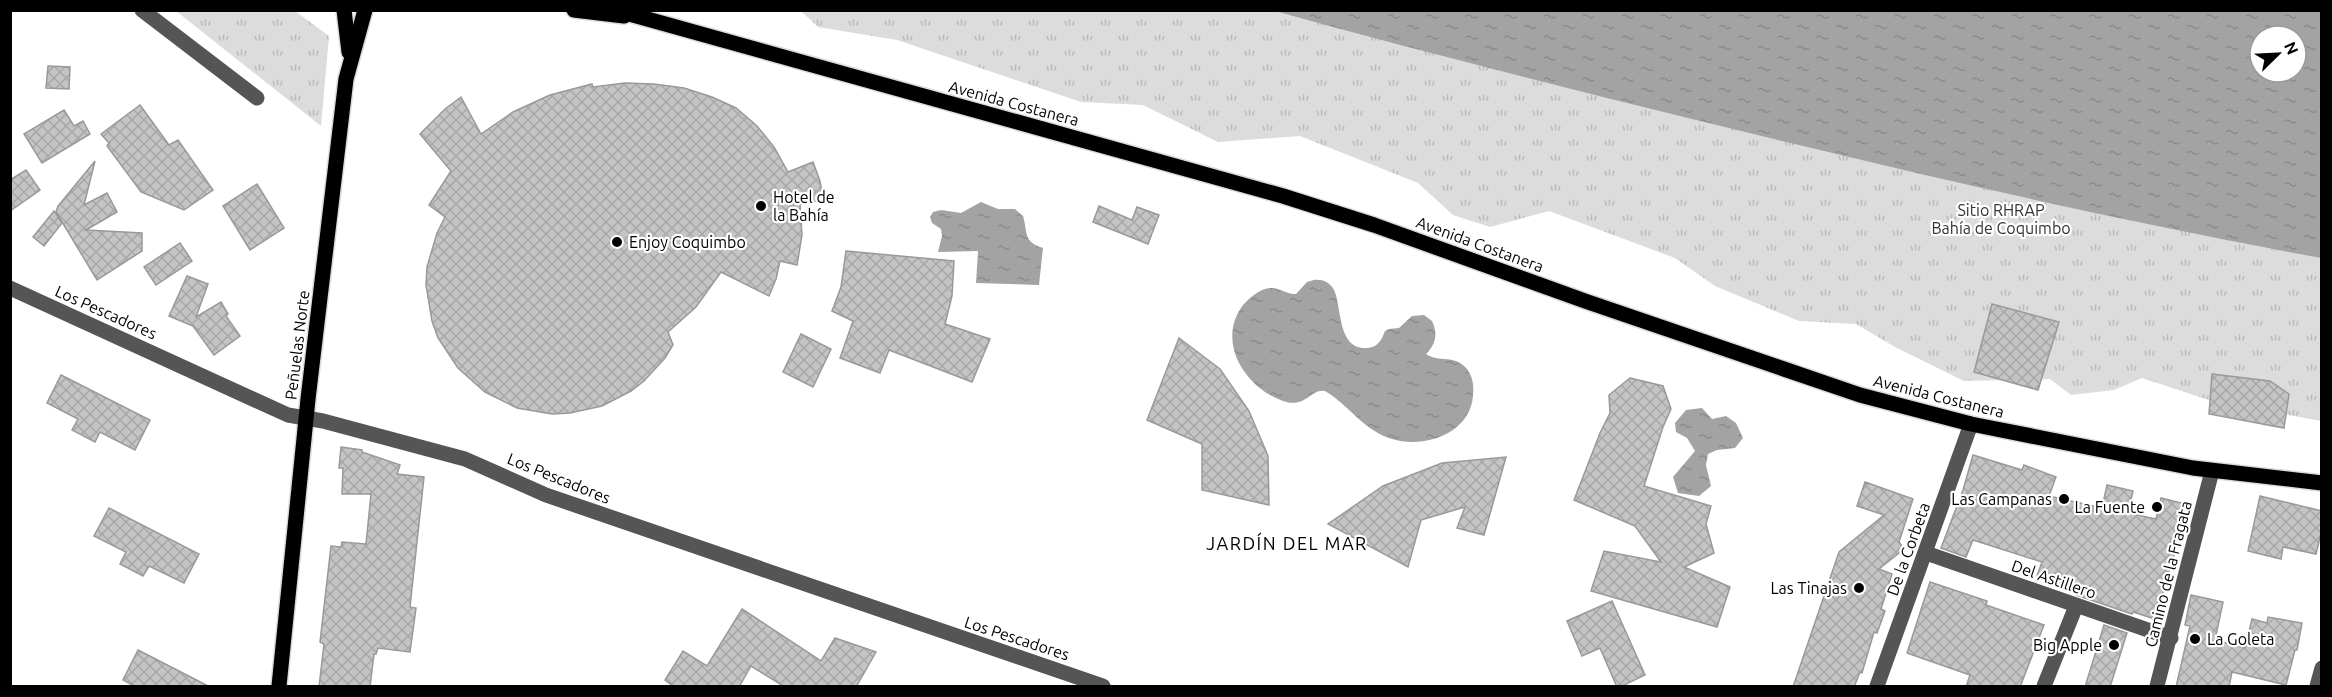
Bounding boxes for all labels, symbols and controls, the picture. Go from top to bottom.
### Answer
north arrow [2248,24,2308,84]
text: N [2281,39,2302,57]
street label: Avenida Costanera [947,77,1081,129]
place label: Hotel de la Bahía [773,188,835,224]
marker: Hotel de la Bahía [754,199,768,213]
park label: Sitio RHRAP Bahía de Coquimbo [1931,201,2071,237]
street label: Avenida Costanera [1414,213,1546,275]
place label: Enjoy Coquimbo [629,233,746,251]
marker: Enjoy Coquimbo [610,235,624,249]
street label: Los Pescadores [52,282,160,342]
street label: Peñuelas Norte [281,289,313,401]
street label: Avenida Costanera [1872,371,2006,421]
street label: Los Pescadores [505,449,613,507]
place label: Las Campanas [1951,490,2052,508]
marker: Las Campanas [2057,492,2071,506]
place label: La Fuente [2075,498,2145,516]
street label: Camino de la Fragata [2141,499,2195,649]
street label: De la Corbeta [1883,500,1933,598]
marker: La Fuente [2150,500,2164,514]
district label: JARDÍN DEL MAR [1206,532,1368,553]
street label: Del Astillero [2009,556,2099,602]
place label: Las Tinajas [1770,579,1847,597]
marker: Las Tinajas [1852,581,1866,595]
street label: Los Pescadores [962,613,1072,663]
place label: La Goleta [2207,630,2275,648]
marker: La Goleta [2188,632,2202,646]
place label: Big Apple [2033,636,2102,654]
marker: Big Apple [2107,638,2121,652]

